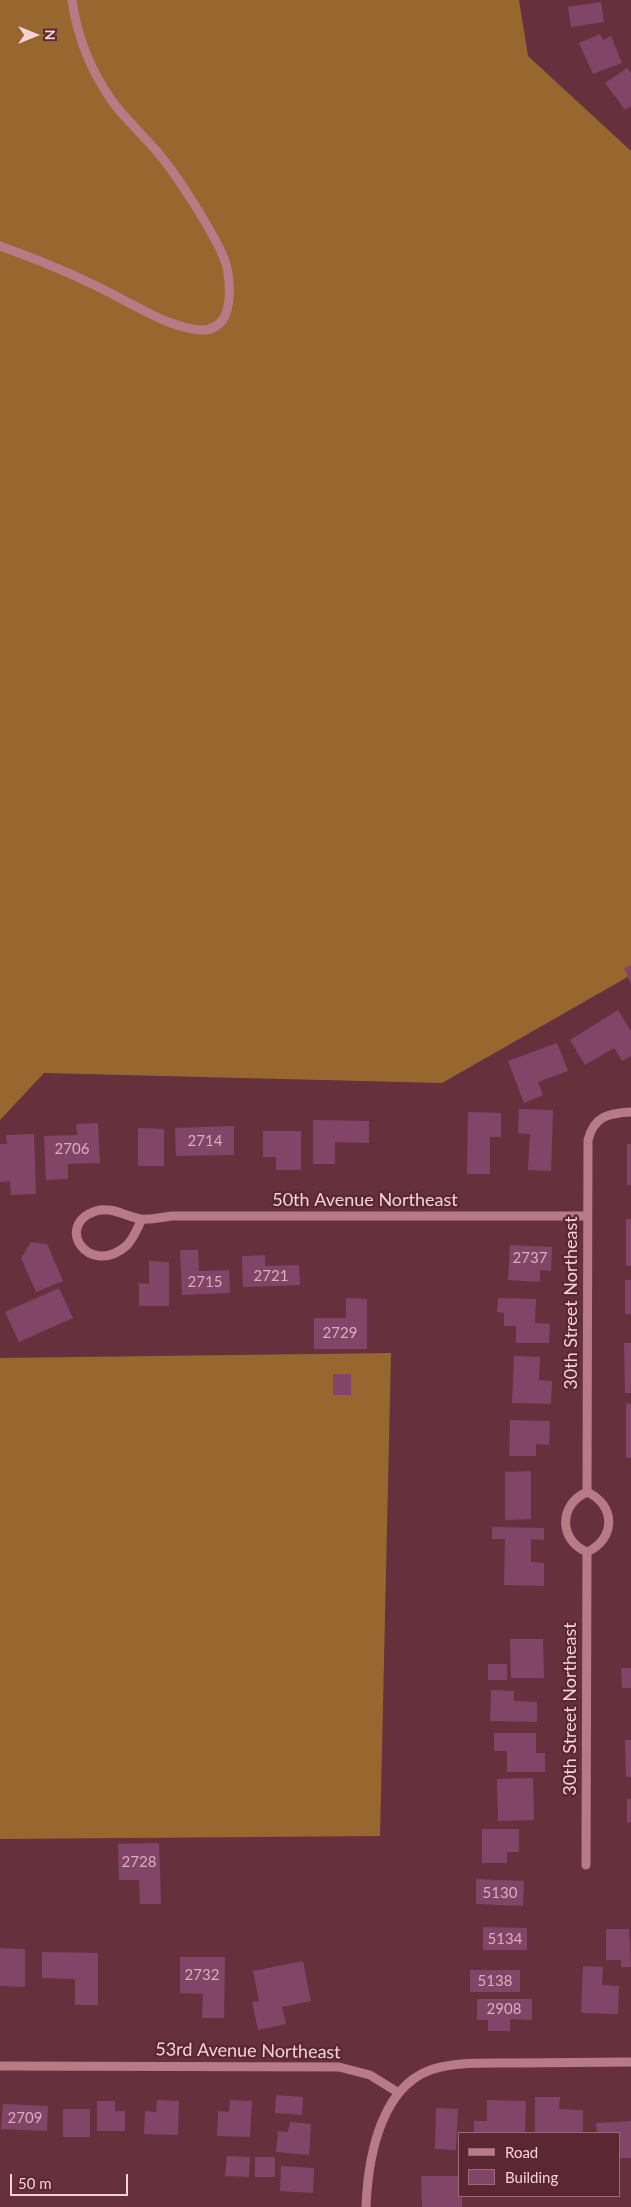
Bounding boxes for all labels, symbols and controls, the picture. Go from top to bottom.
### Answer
north arrow [10,10,60,60]
text: N [42,30,59,40]
house number: 2714 [188,1132,222,1150]
house number: 2706 [55,1140,89,1158]
street label: 50th Avenue Northeast [272,1189,458,1211]
street label: 30th Street Northeast [560,1216,582,1390]
house number: 2737 [513,1249,547,1267]
house number: 2721 [254,1267,288,1285]
house number: 2715 [188,1273,222,1291]
house number: 2729 [323,1324,357,1342]
street label: 30th Street Northeast [559,1622,581,1796]
house number: 2728 [122,1853,156,1871]
house number: 5130 [483,1884,517,1902]
house number: 5134 [488,1930,522,1948]
house number: 2732 [185,1966,219,1984]
house number: 5138 [478,1972,512,1990]
house number: 2908 [487,2000,521,2018]
street label: 53rd Avenue Northeast [155,2039,341,2063]
house number: 2709 [8,2109,42,2127]
legend [458,2132,621,2197]
text: Road [505,2143,538,2161]
scale bar [12,2164,130,2196]
text: Building [505,2168,558,2186]
text: 50 m [18,2174,52,2192]

